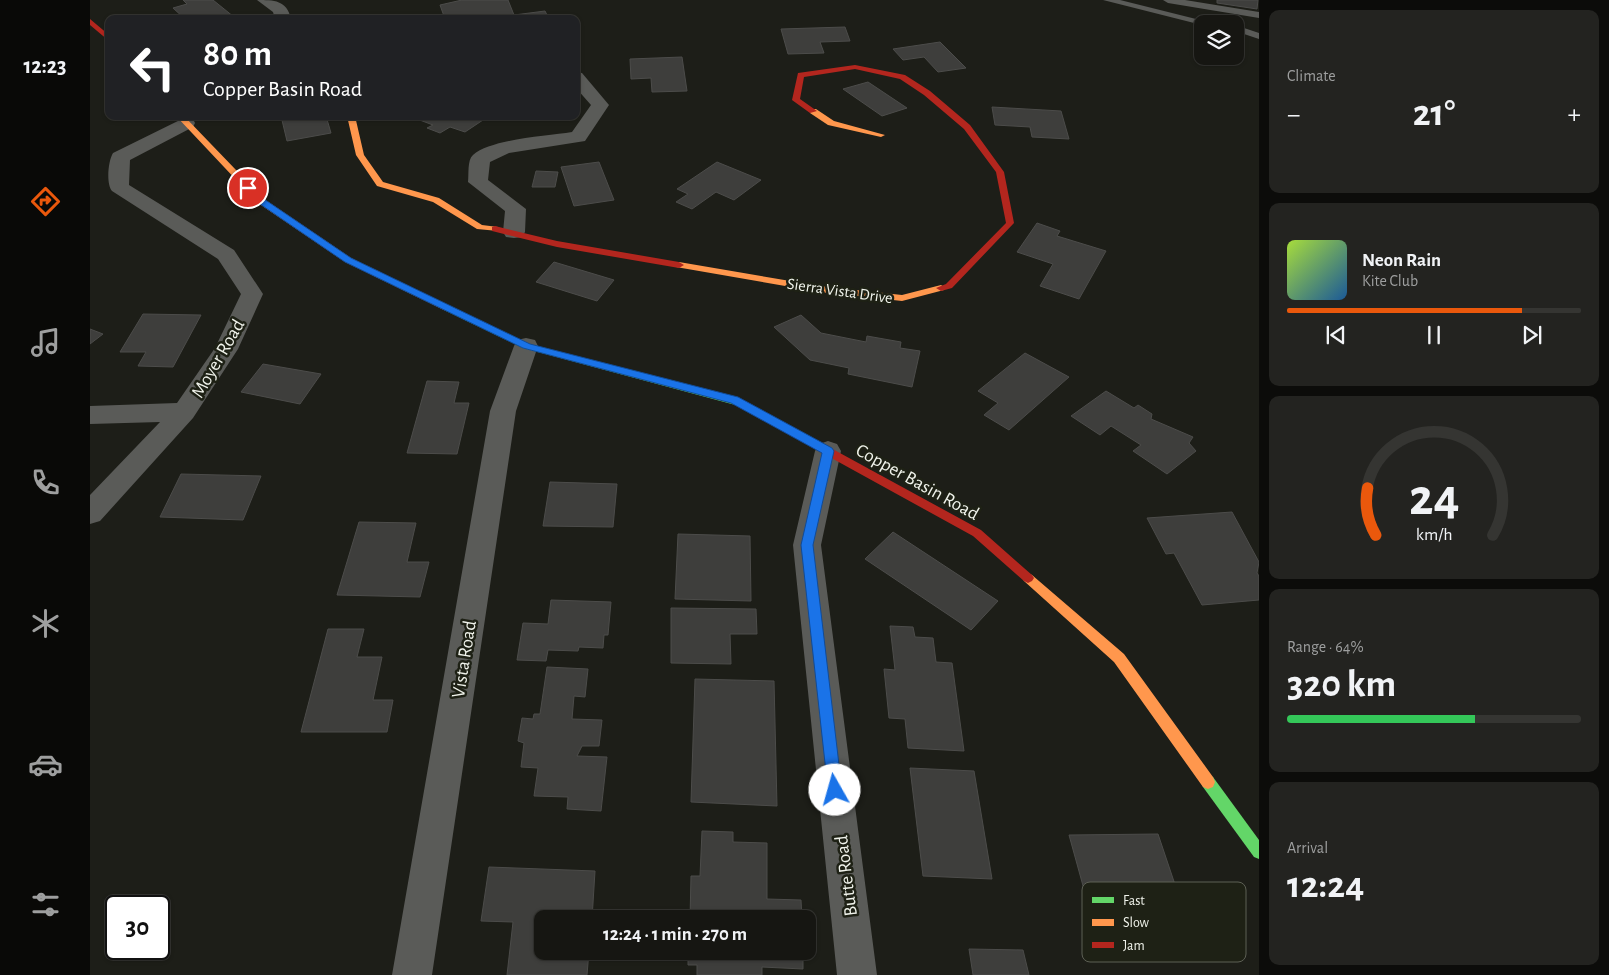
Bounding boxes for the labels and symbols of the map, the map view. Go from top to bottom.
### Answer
pin [227,167,269,209]
street label: Sierra Vista Drive [786,276,894,306]
street label: Moyer Road [188,316,248,401]
street label: Copper Basin Road [853,441,982,524]
street label: Vista Road [449,619,480,699]
position arrow [808,763,860,815]
street label: Butte Road [832,834,861,917]
legend [1082,882,1246,962]
text: Fast [1123,894,1145,908]
speed limit sign: 30 [105,895,170,960]
text: Slow [1123,916,1150,930]
text: Jam [1123,939,1145,953]

